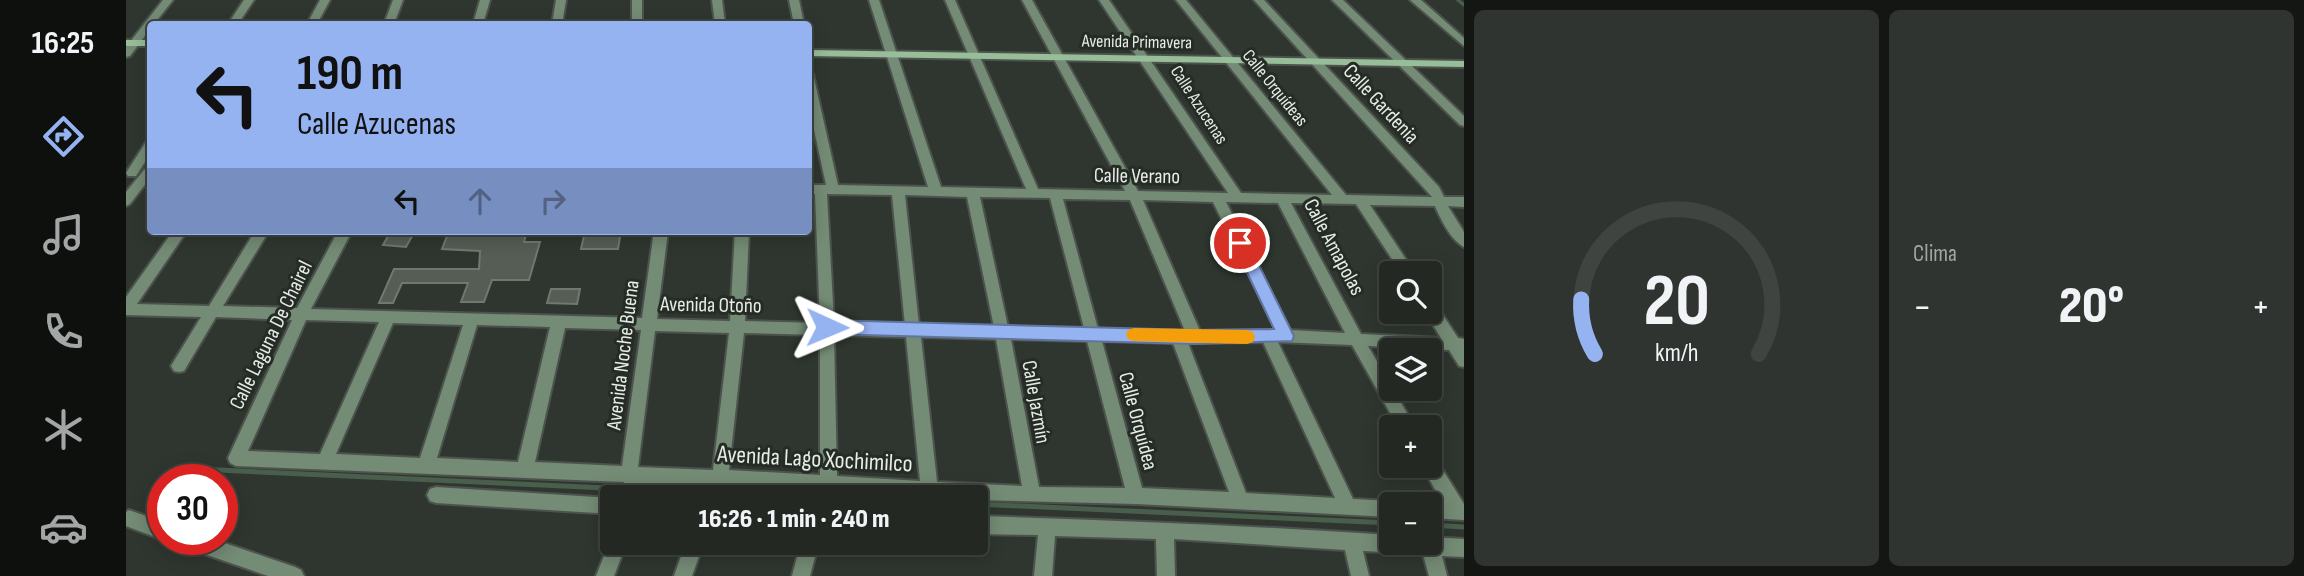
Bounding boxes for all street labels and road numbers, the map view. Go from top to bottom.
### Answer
street label: Avenida Primavera [1081,31,1192,53]
street label: Calle Orquídeas [1238,45,1312,131]
street label: Calle Gardenia [1338,59,1424,149]
street label: Calle Azucenas [1166,62,1232,148]
street label: Calle Verano [1094,163,1180,189]
street label: Calle Amapolas [1298,195,1370,299]
street label: Calle Laguna De Chairel [224,257,318,413]
street label: Avenida Noche Buena [601,279,645,432]
street label: Avenida Otoño [659,292,762,318]
street label: Calle Jazmín [1016,359,1056,445]
street label: Calle Orquídea [1113,369,1163,473]
street label: Avenida Lago Xochimilco [716,439,913,479]

